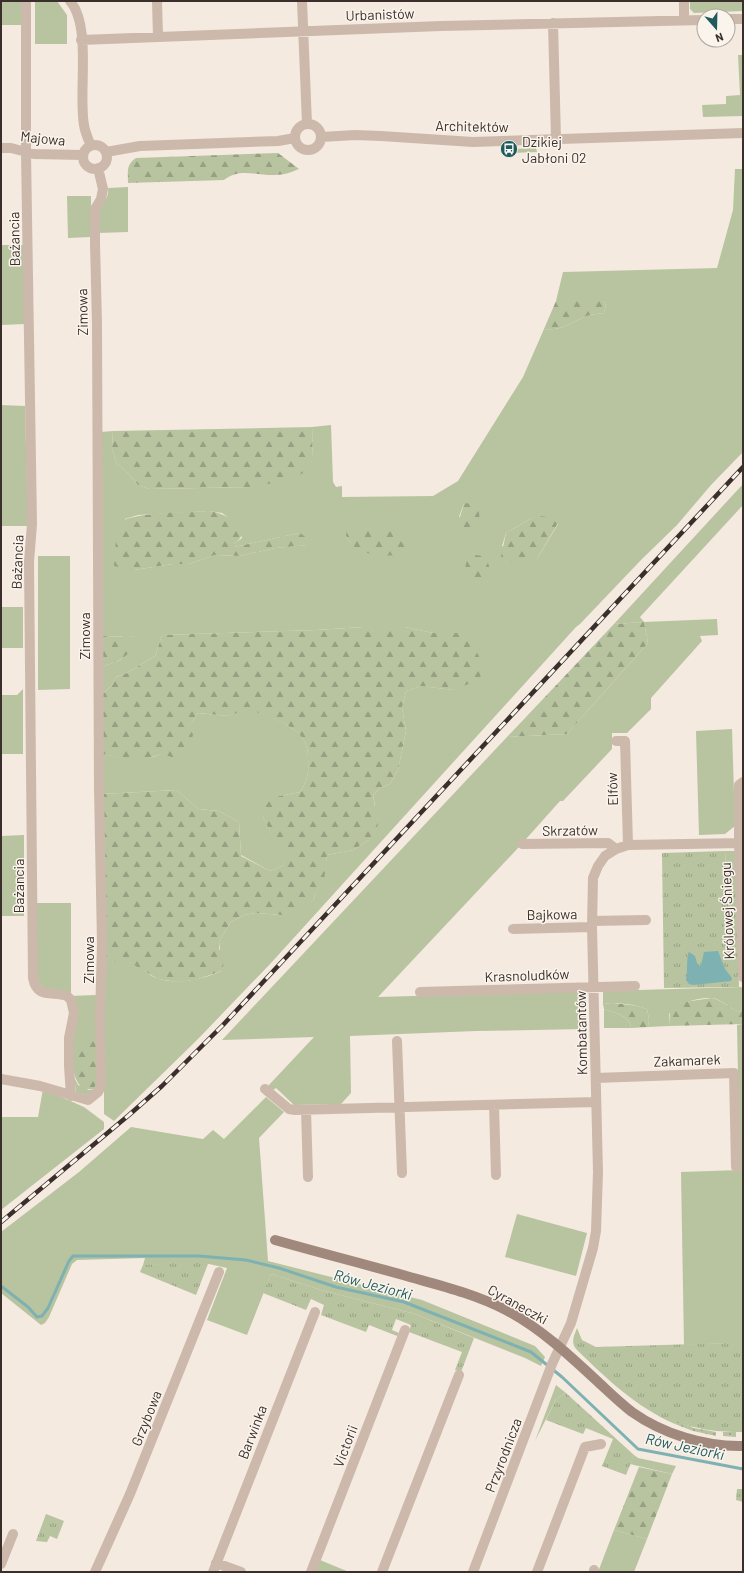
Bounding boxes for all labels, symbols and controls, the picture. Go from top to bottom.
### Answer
street label: Urbanistów [345,4,415,24]
north arrow [696,8,736,48]
text: N [714,31,725,45]
street label: Architektów [435,117,509,135]
street label: Majowa [20,127,66,149]
place label: Dzikiej Jabłoni 02 [522,133,587,166]
bus stop icon: Dzikiej Jabłoni 02 [499,139,519,159]
street label: Bażancia [5,212,23,266]
street label: Zimowa [73,288,91,336]
street label: Bażancia [8,534,26,590]
street label: Zimowa [76,612,93,660]
street label: Elfów [603,772,621,806]
street label: Skrzatów [542,821,598,839]
street label: Bażancia [10,859,27,913]
street label: Królowej Śniegu [717,862,737,960]
street label: Bajkowa [527,905,577,923]
street label: Zimowa [80,936,97,984]
street label: Krasnoludków [484,965,570,985]
street label: Kombatantów [572,991,590,1075]
street label: Zakamarek [653,1050,721,1070]
water label: Rów Jeziorki [332,1265,414,1303]
street label: Cyraneczki [485,1281,551,1327]
street label: Grzybowa [127,1388,165,1448]
street label: Barwinka [234,1403,270,1461]
street label: Przyrodnicza [481,1415,525,1495]
street label: Victorii [329,1422,361,1470]
water label: Rów Jeziorki [644,1429,726,1463]

